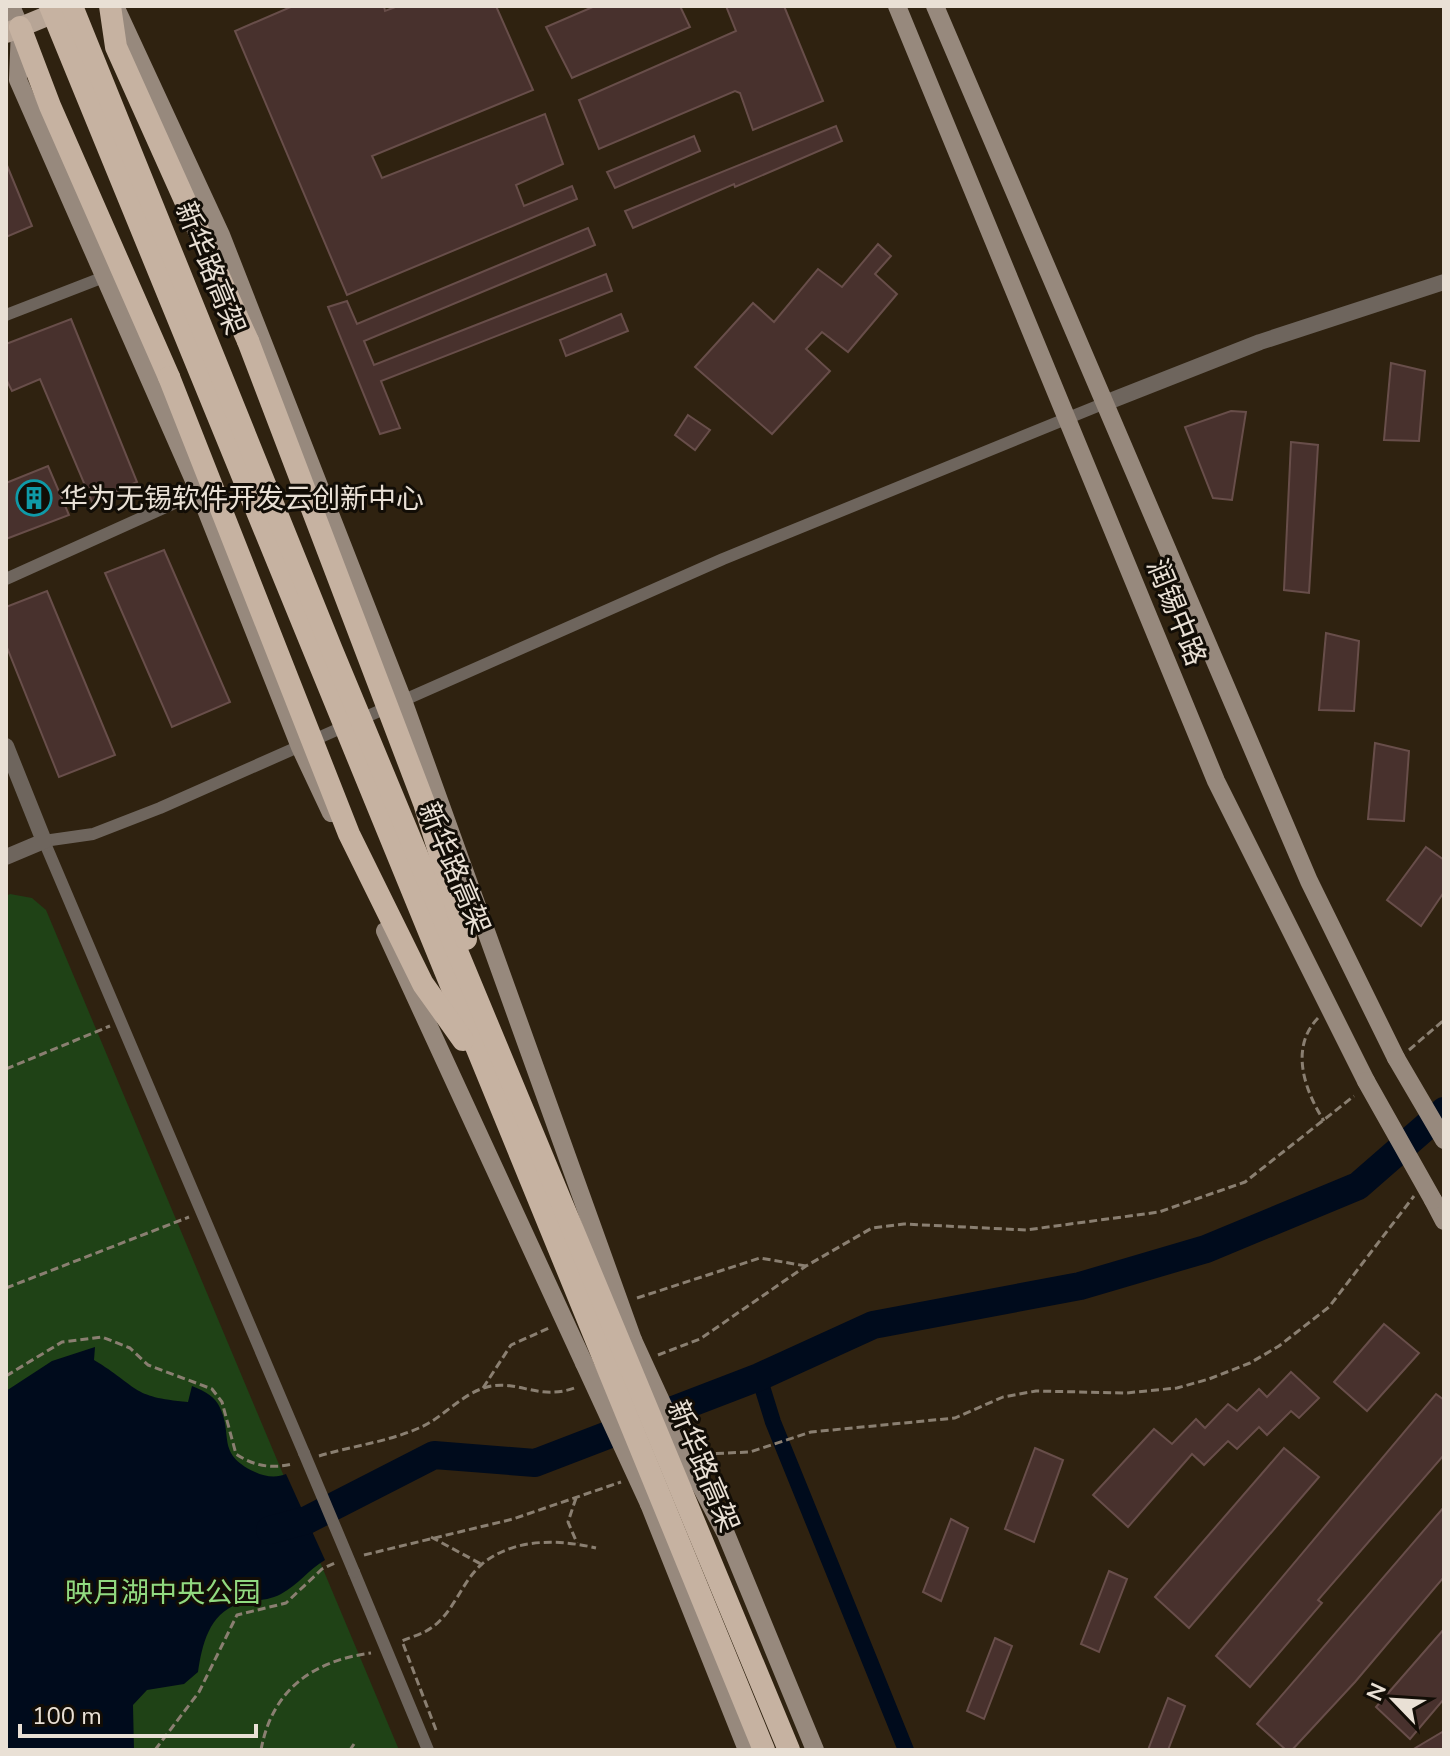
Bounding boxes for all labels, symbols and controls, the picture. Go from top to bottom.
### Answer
street label: 新华路高架 [166,196,254,340]
building icon: 华为无锡软件开发云创新中心 [15,479,53,517]
place label: 华为无锡软件开发云创新中心 [60,480,424,518]
street label: 润锡中路 [1137,553,1215,671]
street label: 新华路高架 [409,797,499,940]
street label: 新华路高架 [658,1395,748,1538]
park label: 映月湖中央公园 [65,1574,261,1612]
north arrow [1354,1660,1434,1740]
text: N [1360,1678,1394,1706]
scale bar [20,1688,256,1738]
text: 100 m [32,1700,102,1732]

